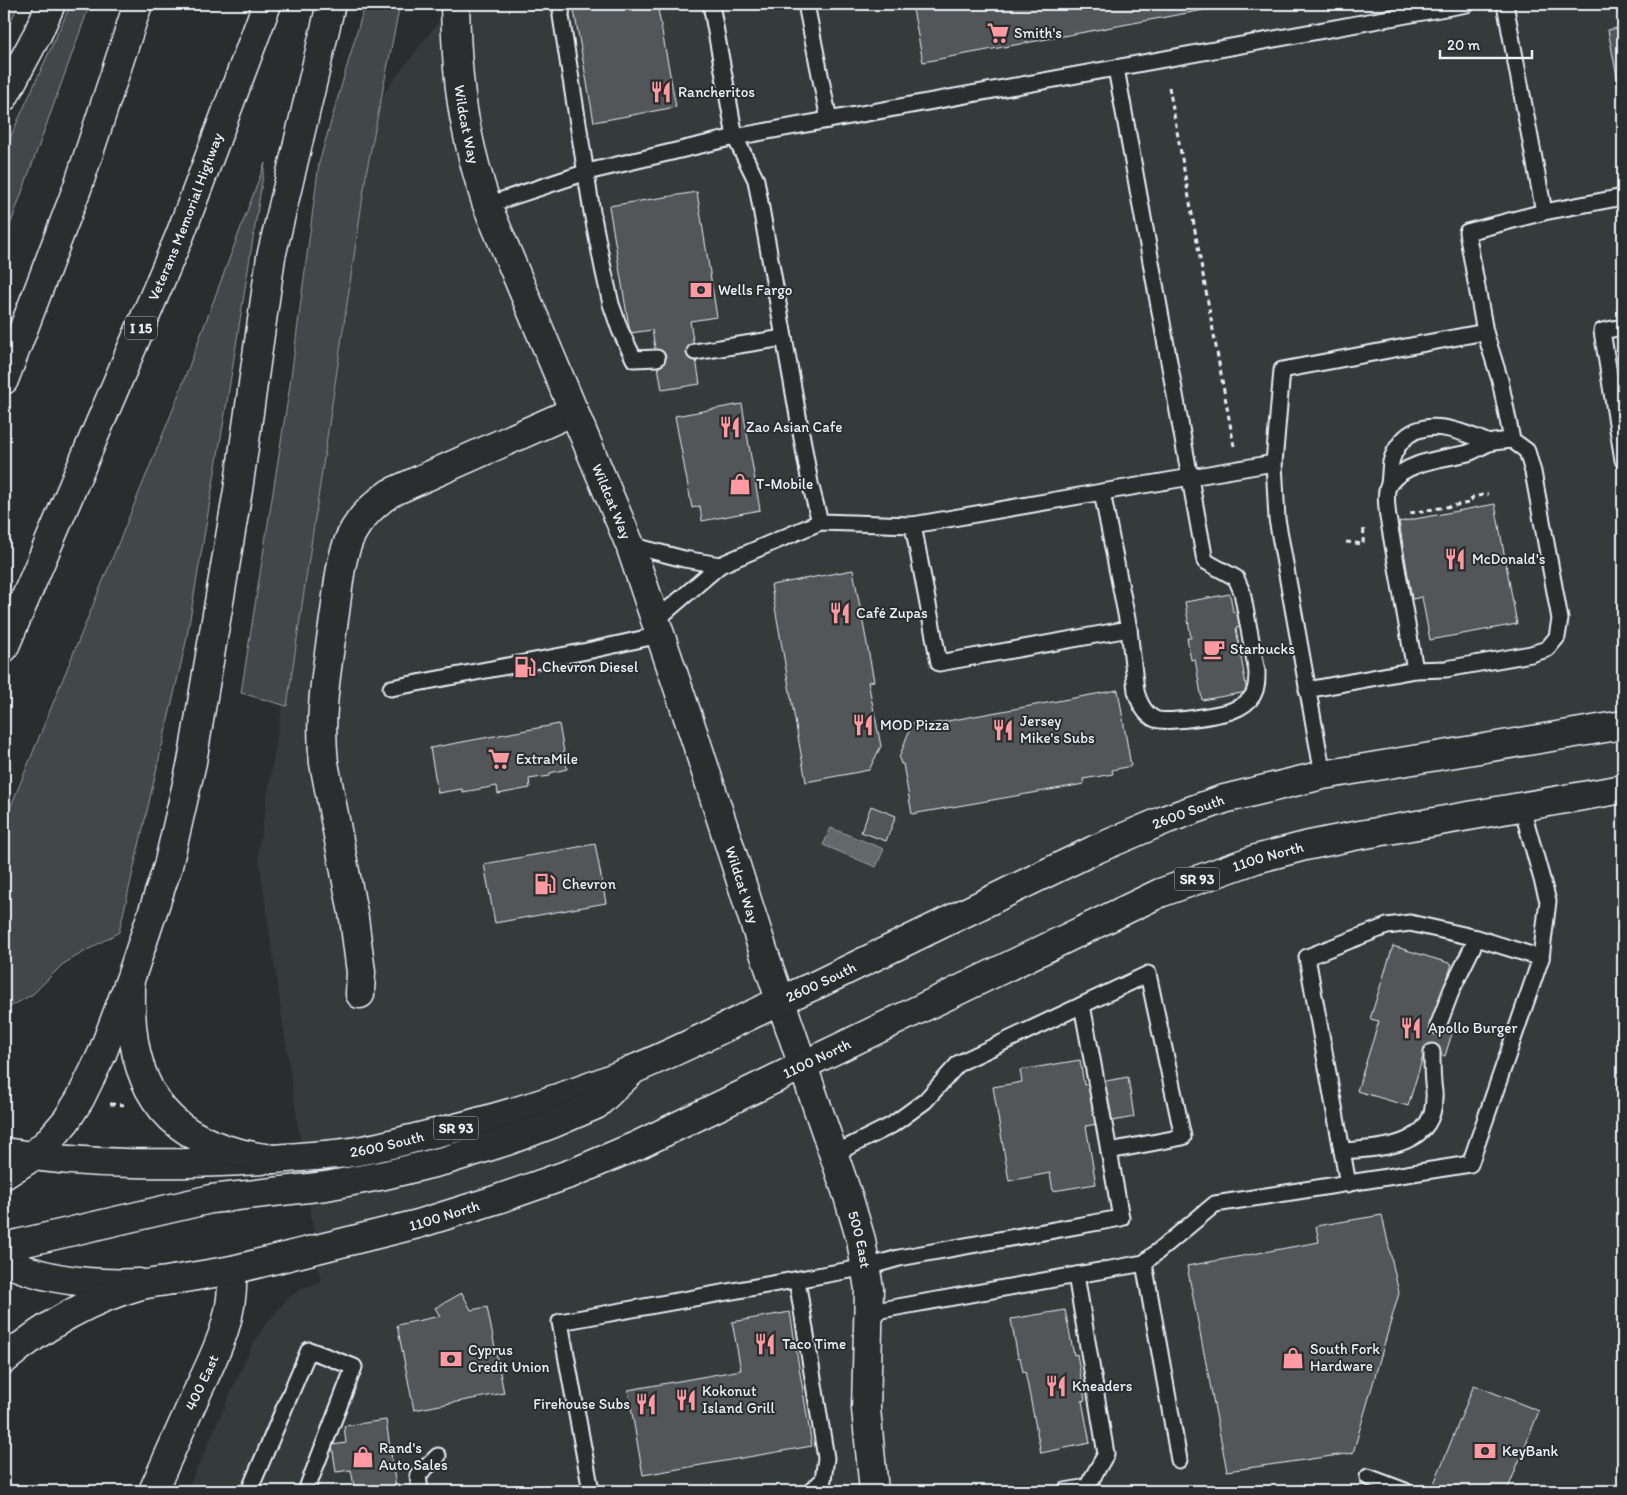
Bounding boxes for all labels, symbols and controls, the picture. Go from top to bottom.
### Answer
supermarket icon: Smith's [985,20,1011,46]
place label: Smith's [1014,24,1062,42]
scale bar [1440,28,1532,60]
text: 20 m [1447,36,1481,54]
restaurant icon: Rancheritos [648,79,674,105]
place label: Rancheritos [678,83,755,101]
street label: Wildcat Way [451,84,483,166]
street label: Veterans Memorial Highway [144,130,227,303]
bank icon: Wells Fargo [688,277,714,303]
place label: Wells Fargo [718,281,792,299]
road number: I 15 [125,316,157,339]
restaurant icon: Zao Asian Cafe [717,414,743,440]
place label: Zao Asian Cafe [746,418,843,436]
street label: Wildcat Way [588,461,635,542]
shop icon: T-Mobile [727,471,753,497]
place label: T-Mobile [756,475,813,493]
restaurant icon: McDonald's [1442,546,1468,572]
place label: McDonald's [1472,550,1546,568]
restaurant icon: Café Zupas [827,600,853,626]
place label: Café Zupas [856,604,928,622]
cafe icon: Starbucks [1201,636,1227,662]
place label: Starbucks [1230,640,1295,658]
fuel station icon: Chevron Diesel [512,654,538,680]
place label: Chevron Diesel [542,658,639,676]
restaurant icon: MOD Pizza [850,712,876,738]
place label: Jersey Mike's Subs [1020,712,1095,747]
place label: MOD Pizza [880,716,950,734]
restaurant icon: Jersey Mike's Subs [990,717,1016,743]
supermarket icon: ExtraMile [486,746,512,772]
place label: ExtraMile [516,750,578,768]
street label: 2600 South [1149,791,1227,833]
street label: 1100 North [1230,838,1305,876]
street label: Wildcat Way [721,844,763,926]
road number: SR 93 [1174,868,1220,891]
fuel station icon: Chevron [532,871,558,897]
place label: Chevron [562,875,616,893]
street label: 2600 South [783,958,859,1006]
restaurant icon: Apollo Burger [1398,1015,1424,1041]
place label: Apollo Burger [1428,1019,1517,1037]
street label: 1100 North [780,1035,854,1083]
road number: SR 93 [434,1116,478,1140]
street label: 2600 South [349,1127,426,1161]
street label: 1100 North [407,1196,482,1235]
street label: 500 East [844,1209,875,1270]
restaurant icon: Taco Time [752,1331,778,1357]
place label: Taco Time [782,1335,846,1353]
place label: South Fork Hardware [1310,1340,1380,1375]
place label: Cyprus Credit Union [468,1341,549,1376]
shop icon: South Fork Hardware [1280,1345,1306,1371]
bank icon: Cyprus Credit Union [438,1346,464,1372]
street label: 400 East [181,1352,223,1413]
restaurant icon: Kneaders [1043,1373,1069,1399]
place label: Kneaders [1072,1377,1133,1395]
place label: Kokonut Island Grill [702,1382,776,1417]
restaurant icon: Kokonut Island Grill [673,1387,699,1413]
restaurant icon: Firehouse Subs [633,1391,659,1417]
place label: Firehouse Subs [533,1395,630,1413]
bank icon: KeyBank [1472,1438,1498,1464]
place label: Rand's Auto Sales [379,1439,448,1474]
place label: KeyBank [1502,1442,1559,1460]
shop icon: Rand's Auto Sales [350,1444,376,1470]

